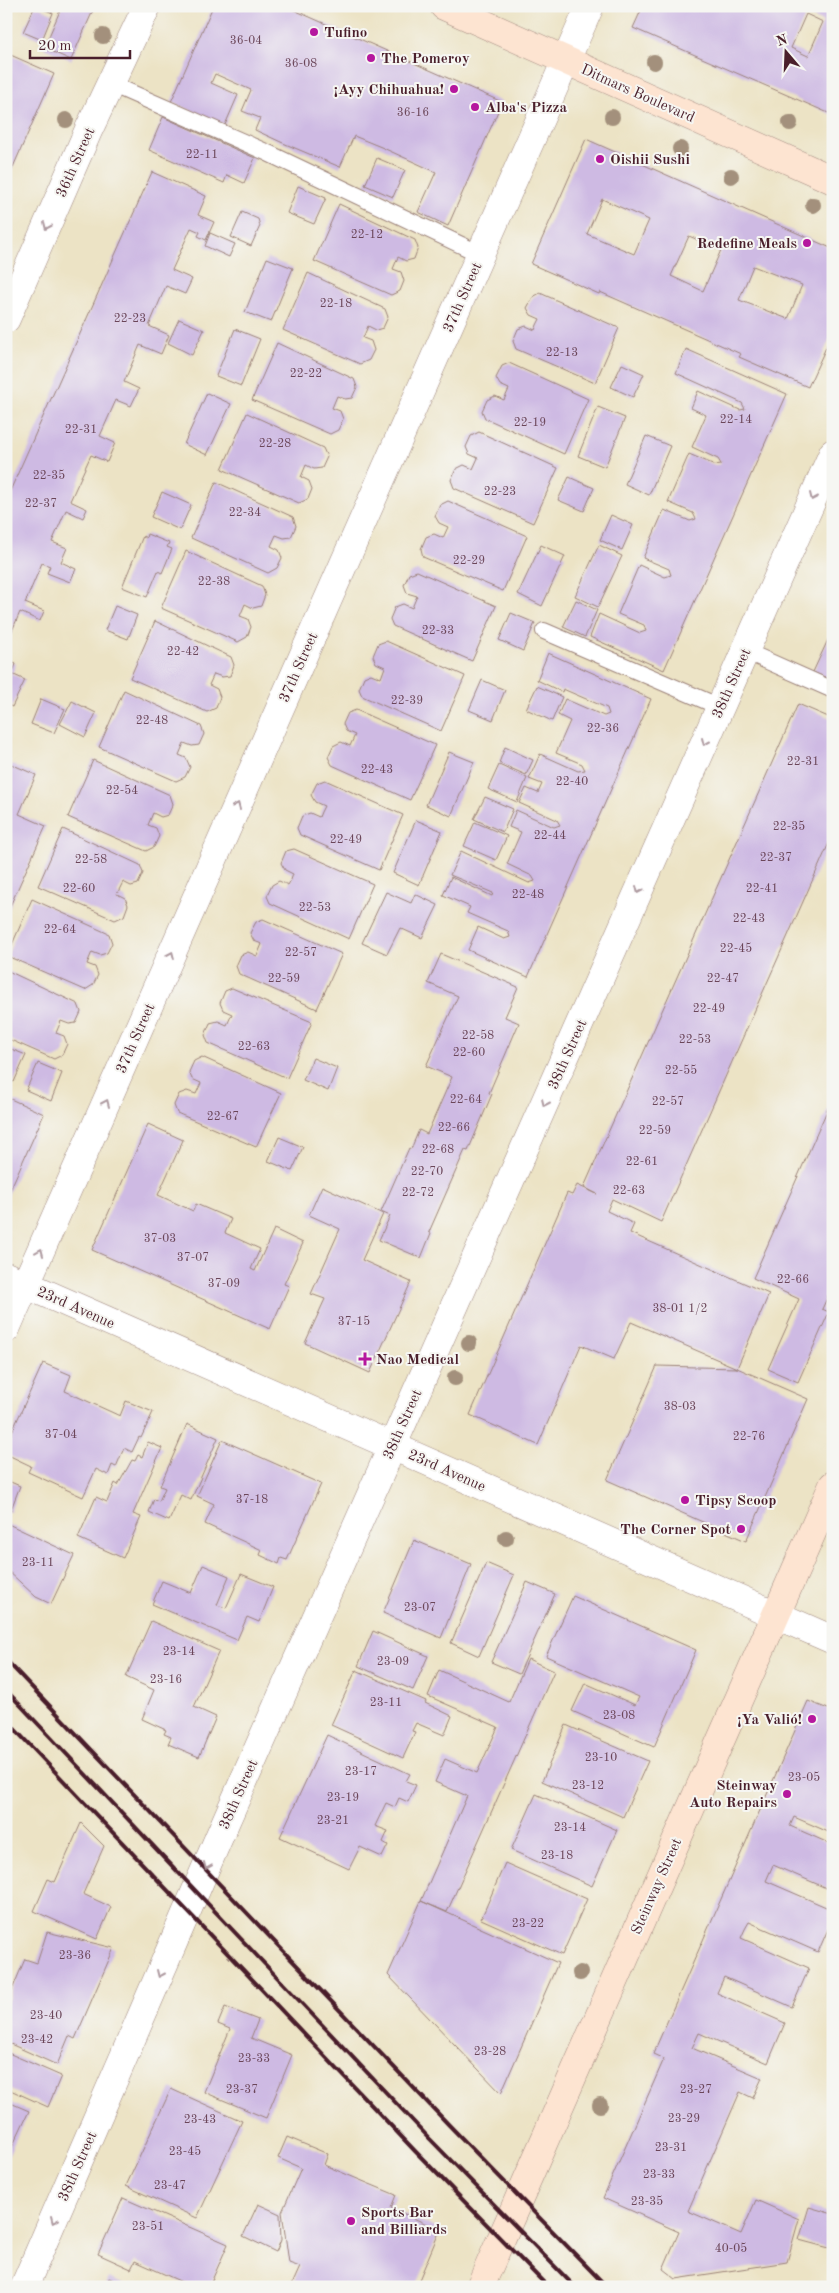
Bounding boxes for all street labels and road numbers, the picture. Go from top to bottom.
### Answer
street label: Ditmars Boulevard [578,63,697,126]
street label: 36th Street [54,125,98,200]
street label: 37th Street [441,260,485,335]
street label: 37th Street [277,630,321,705]
street label: 38th Street [710,646,754,721]
street label: 37th Street [114,1001,158,1076]
street label: 38th Street [546,1017,590,1092]
street label: 23rd Avenue [34,1285,117,1332]
street label: 38th Street [381,1387,425,1462]
street label: 23rd Avenue [405,1448,488,1495]
street label: 38th Street [217,1757,261,1832]
street label: Steinway Street [629,1836,685,1937]
street label: 38th Street [56,2129,100,2204]

